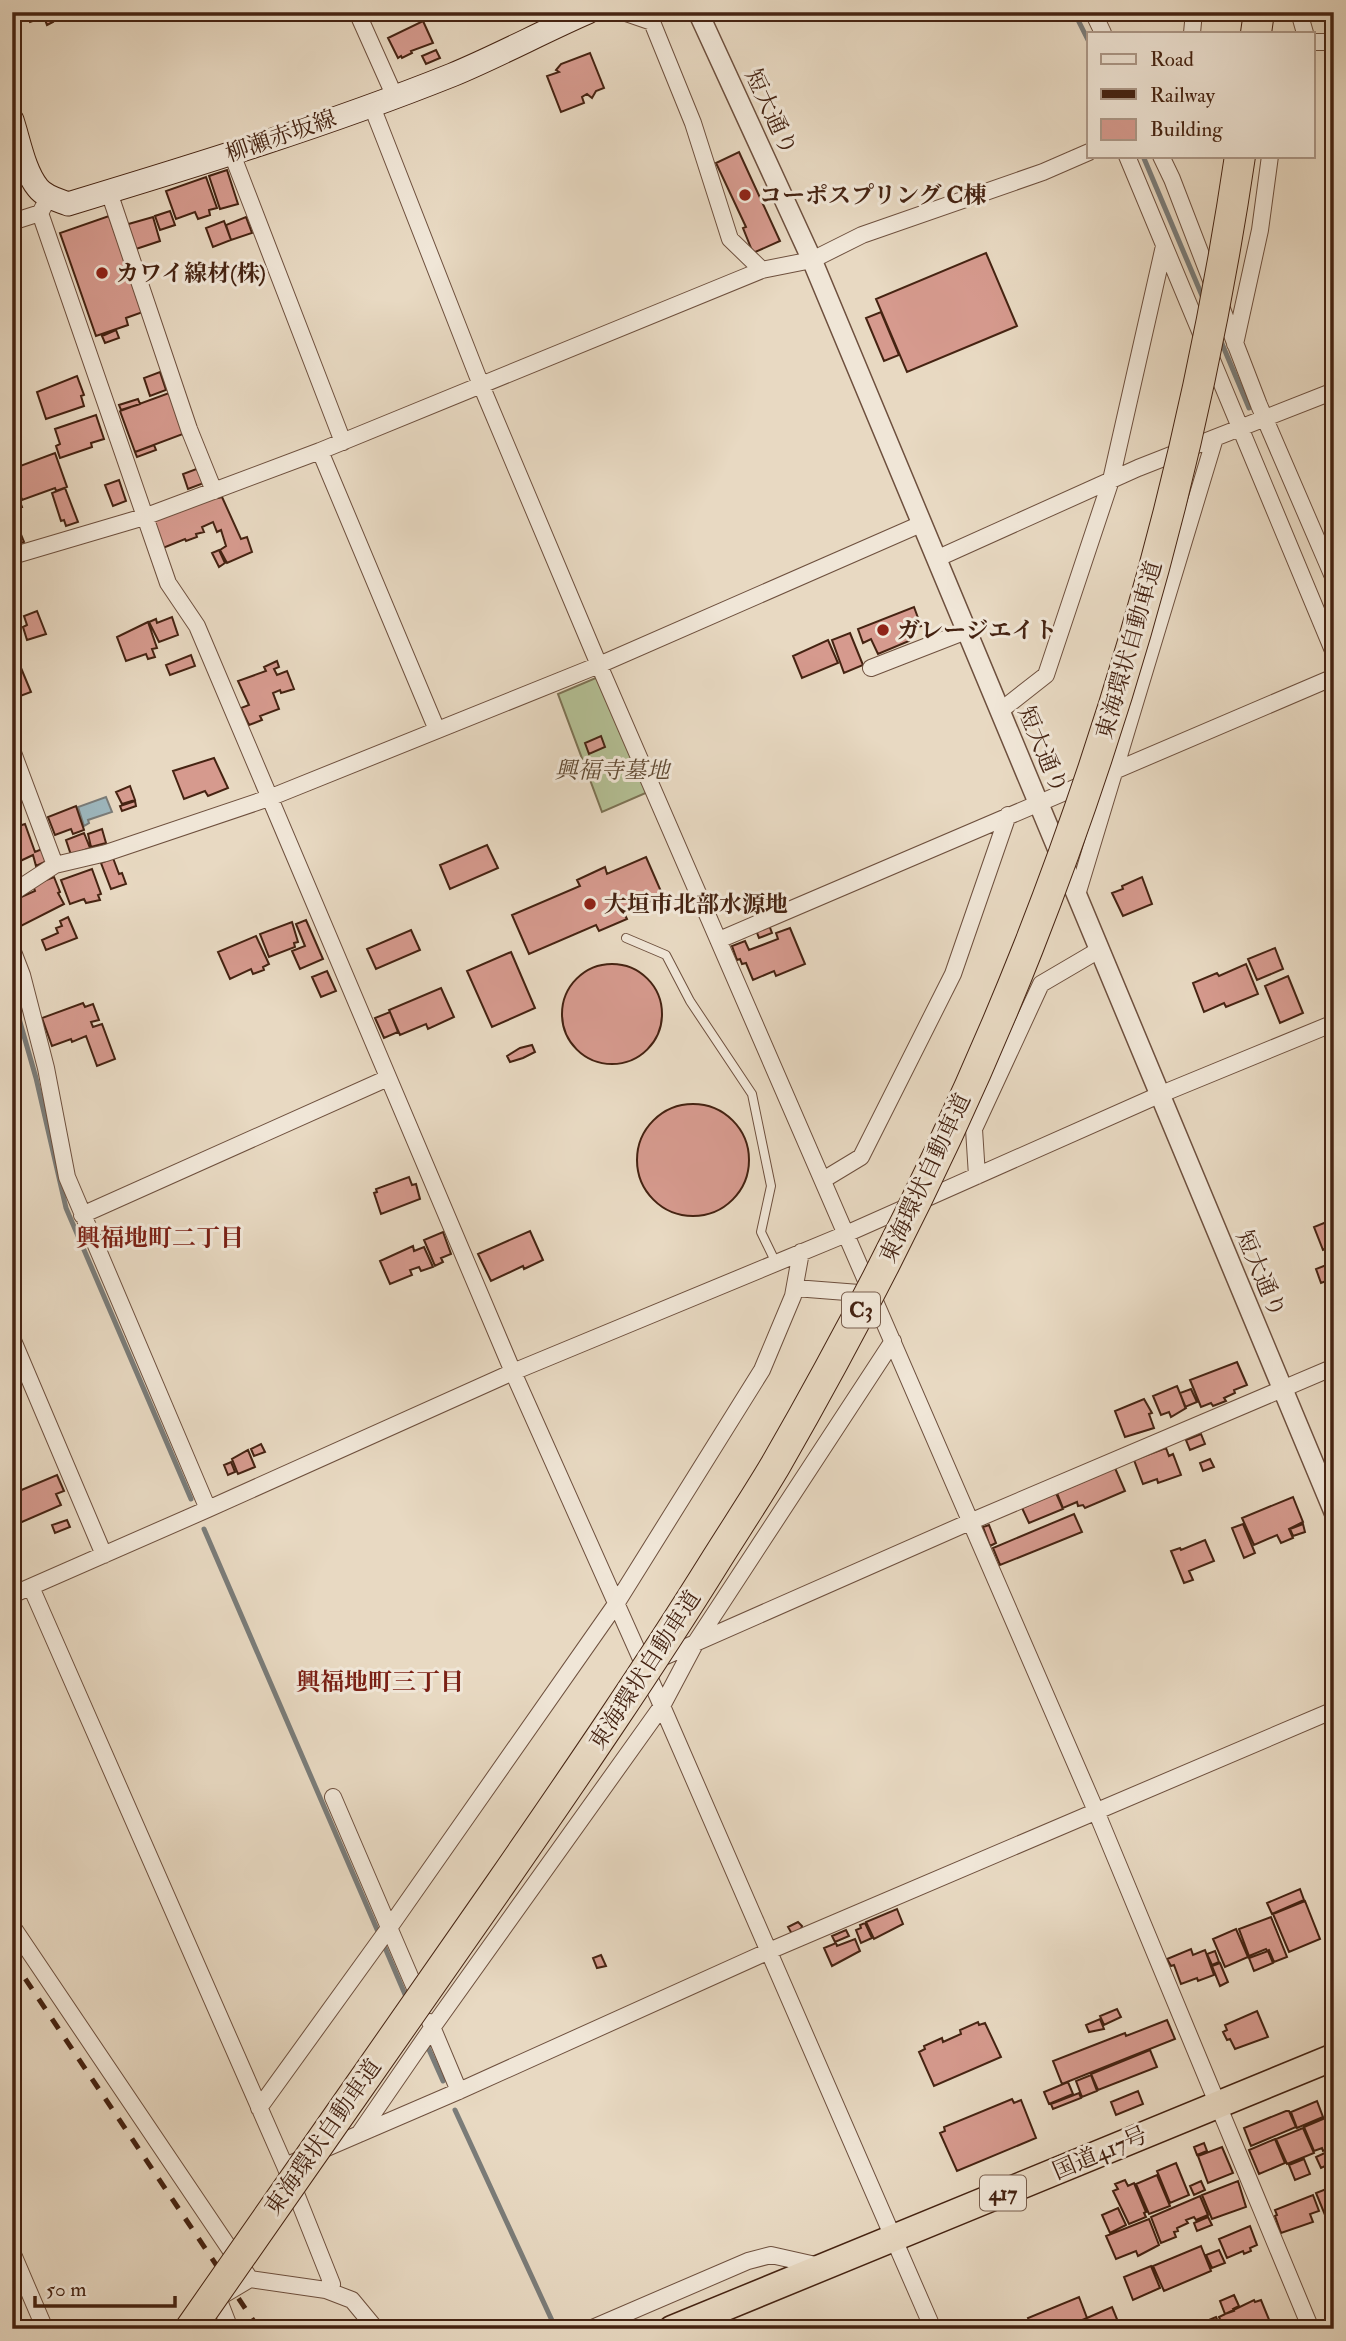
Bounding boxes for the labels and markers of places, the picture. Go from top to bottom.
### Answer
place label: コーポスプリング C棟 [759,181,986,210]
marker: コーポスプリング C棟 [737,187,753,203]
place label: カワイ線材(株) [116,259,266,288]
marker: カワイ線材(株) [94,265,110,281]
place label: ガレージエイト [897,616,1058,645]
marker: ガレージエイト [875,622,891,638]
place label: 大垣市北部水源地 [604,890,788,919]
marker: 大垣市北部水源地 [582,896,598,912]

